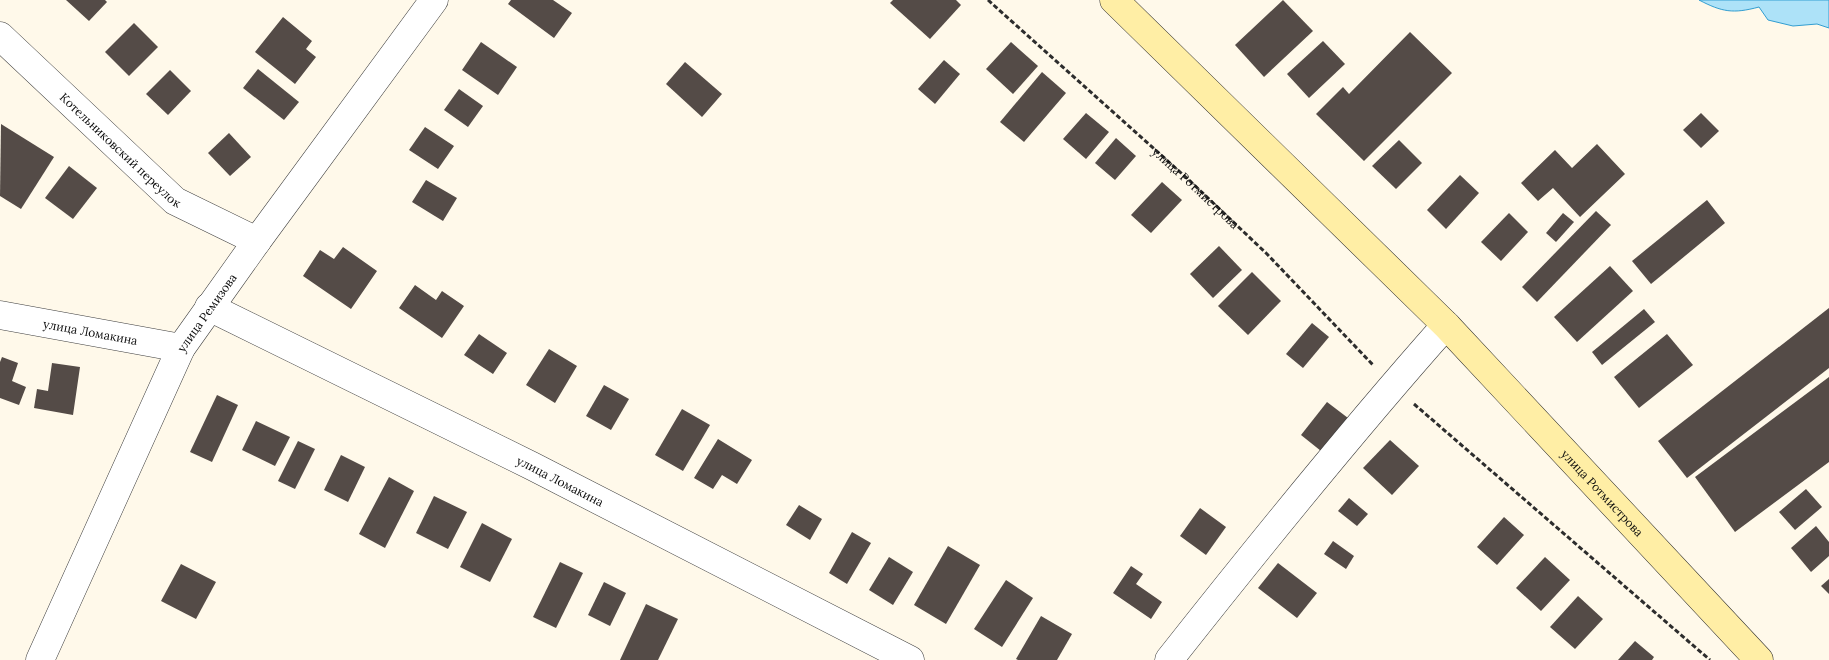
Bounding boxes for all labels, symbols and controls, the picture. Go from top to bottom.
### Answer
street label: Котельниковский переулок [57,89,184,211]
street label: улица Ротмистрова [1149,143,1243,231]
street label: улица Ремизова [173,270,239,355]
street label: улица Ломакина [42,316,139,347]
street label: улица Ротмистрова [1558,446,1647,539]
street label: улица Ломакина [515,452,606,509]

